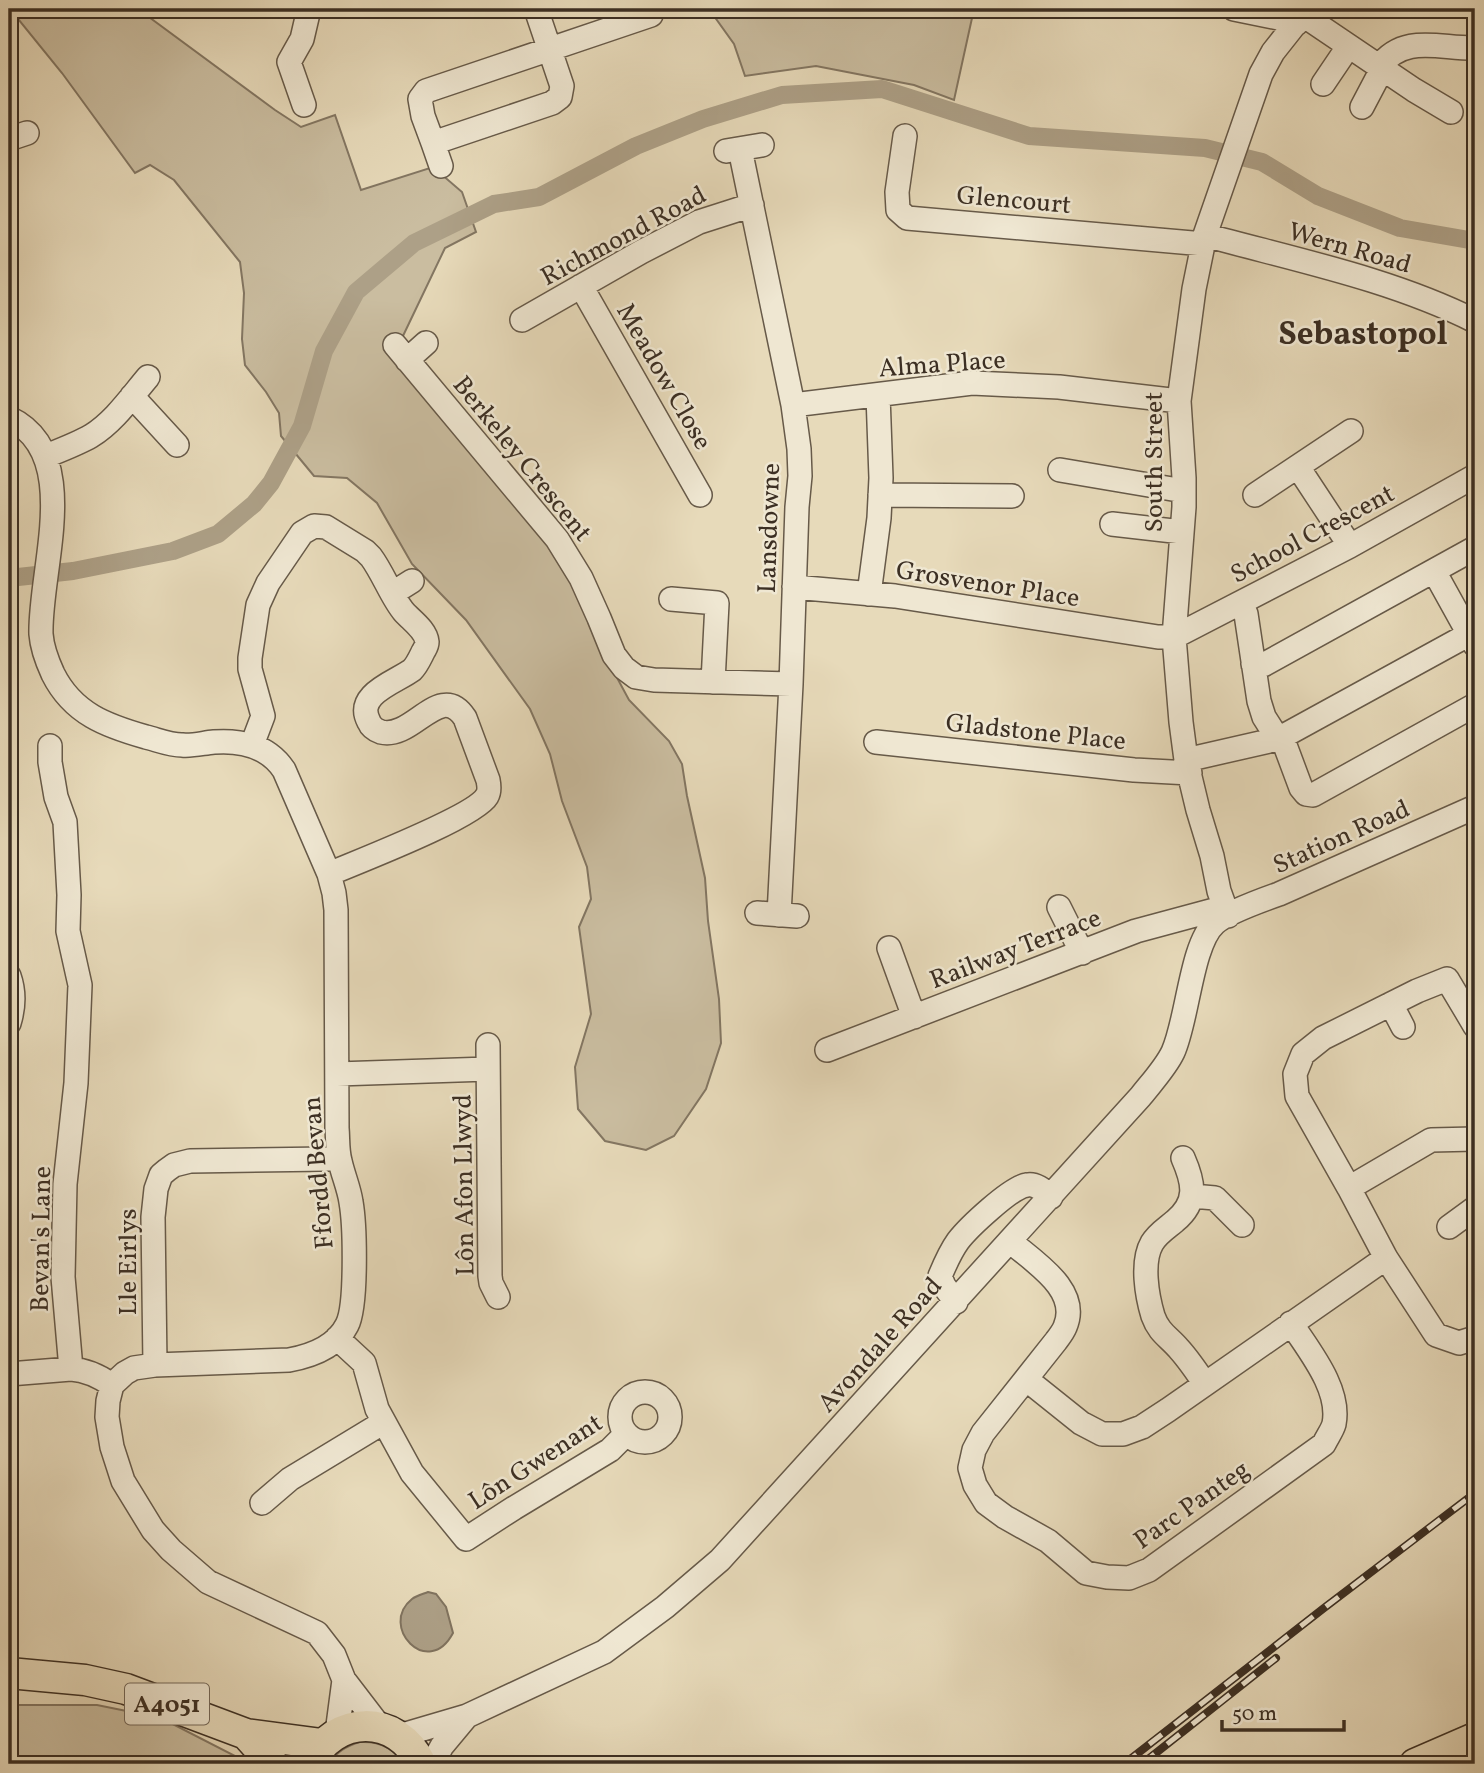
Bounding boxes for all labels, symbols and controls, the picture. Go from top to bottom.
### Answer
street label: Richmond Road [535,178,713,296]
street label: Glencourt [955,178,1073,224]
street label: Wern Road [1284,214,1415,284]
street label: Meadow Close [607,297,720,457]
district label: Sebastopol [1278,313,1448,359]
street label: Alma Place [878,343,1007,387]
street label: Berkeley Crescent [443,369,600,550]
street label: South Street [1137,392,1173,532]
street label: Lansdowne [750,462,790,594]
street label: School Crescent [1225,476,1401,593]
street label: Grosvenor Place [893,553,1082,617]
street label: Gladstone Place [944,706,1128,760]
street label: Station Road [1268,792,1416,884]
street label: Railway Terrace [925,901,1107,999]
street label: Lôn Afon Llwyd [445,1094,485,1276]
street label: Ffordd Bevan [294,1095,344,1251]
street label: Bevan's Lane [23,1166,61,1312]
street label: Lle Eirlys [111,1208,147,1316]
street label: Avondale Road [810,1270,951,1421]
street label: Lôn Gwenant [462,1406,610,1520]
street label: Parc Panteg [1127,1453,1257,1559]
road number: A4051 [125,1684,209,1724]
scale bar [1222,1689,1344,1733]
text: 50 m [1232,1700,1277,1729]

